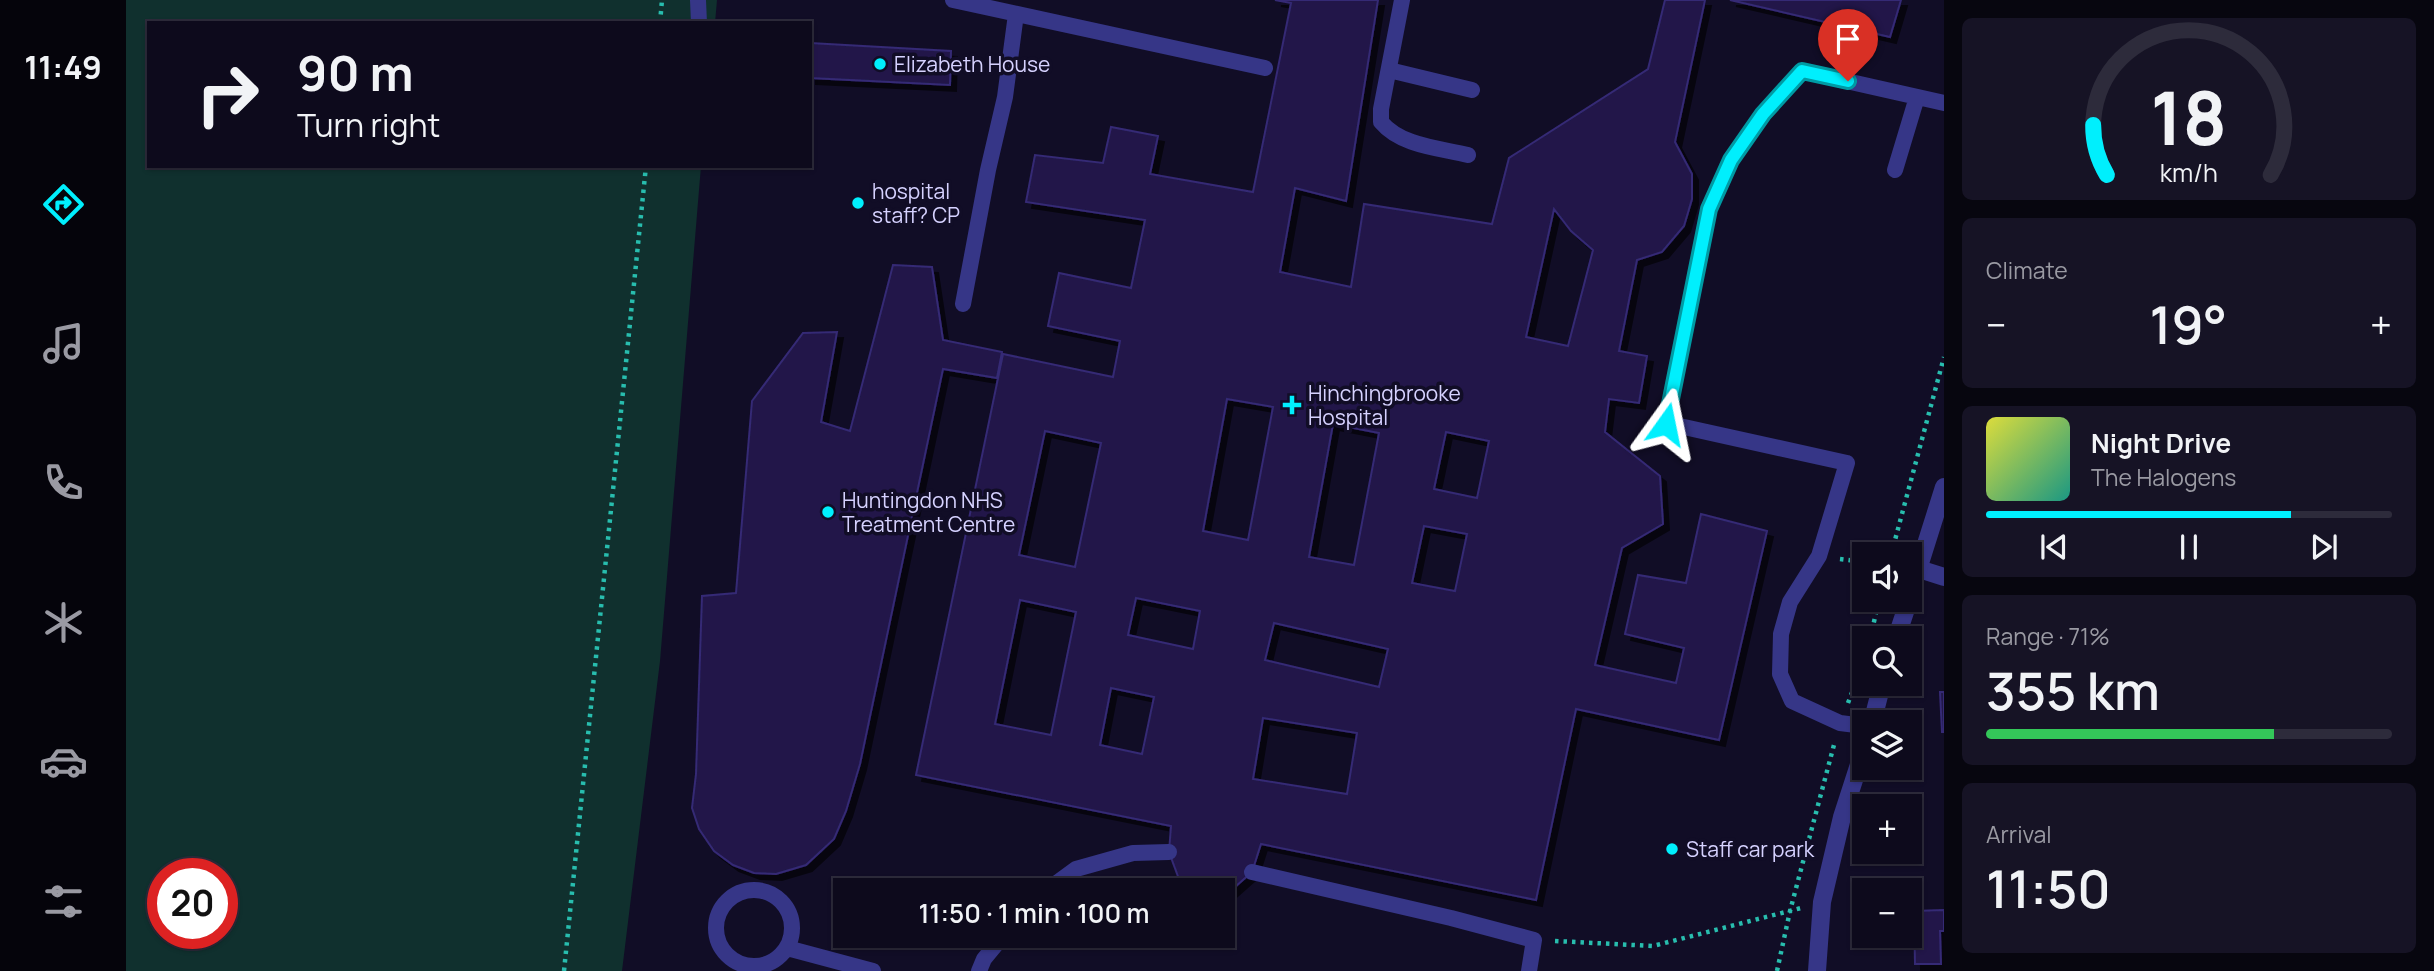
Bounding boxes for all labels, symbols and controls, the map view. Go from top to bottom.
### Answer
pin [1818,9,1878,81]
icon: arrive [1829,20,1867,58]
text: 90 m [297,39,414,106]
text: 11:49 [24,45,102,89]
icon: right [182,49,273,140]
place label: Elizabeth House [894,50,1050,78]
marker: Elizabeth House [872,56,888,72]
text: 18 [2151,67,2227,167]
text: Turn right [297,103,440,147]
text: km/h [2160,155,2218,190]
place label: hospital staff? CP [872,177,960,229]
icon: directions [39,180,88,229]
marker: hospital staff? CP [850,195,866,211]
text: Climate [1986,254,2068,286]
text: 19° [2149,289,2227,360]
text: − [1986,298,2007,350]
text: + [2370,298,2392,350]
icon: music [39,319,88,368]
place label: Hinchingbrooke Hospital [1308,379,1461,431]
position arrow [1629,387,1703,461]
marker: Hinchingbrooke Hospital [1282,395,1302,415]
text: Night Drive [2091,425,2231,461]
icon: phone [39,458,88,507]
text: The Halogens [2091,461,2236,493]
place label: Huntingdon NHS Treatment Centre [842,486,1015,538]
marker: Huntingdon NHS Treatment Centre [820,504,836,520]
icon: previous [2035,528,2073,566]
icon: pause [2170,528,2208,566]
icon: next [2305,528,2343,566]
map controls [1852,542,1922,948]
button: sound [1852,542,1922,612]
icon: climate [39,598,88,647]
text: Range · 71% [1986,620,2110,652]
button: search [1852,626,1922,696]
text: 355 km [1986,655,2160,726]
button: layers [1852,710,1922,780]
icon: car [39,737,88,786]
button: + [1852,794,1922,864]
text: Arrival [1986,818,2052,850]
place label: Staff car park [1686,835,1815,863]
marker: Staff car park [1664,841,1680,857]
text: 11:50 [1986,853,2111,924]
speed limit sign: 20 [147,858,238,949]
icon: filters [39,877,88,926]
button: − [1852,878,1922,948]
text: 11:50 · 1 min · 100 m [919,895,1149,931]

